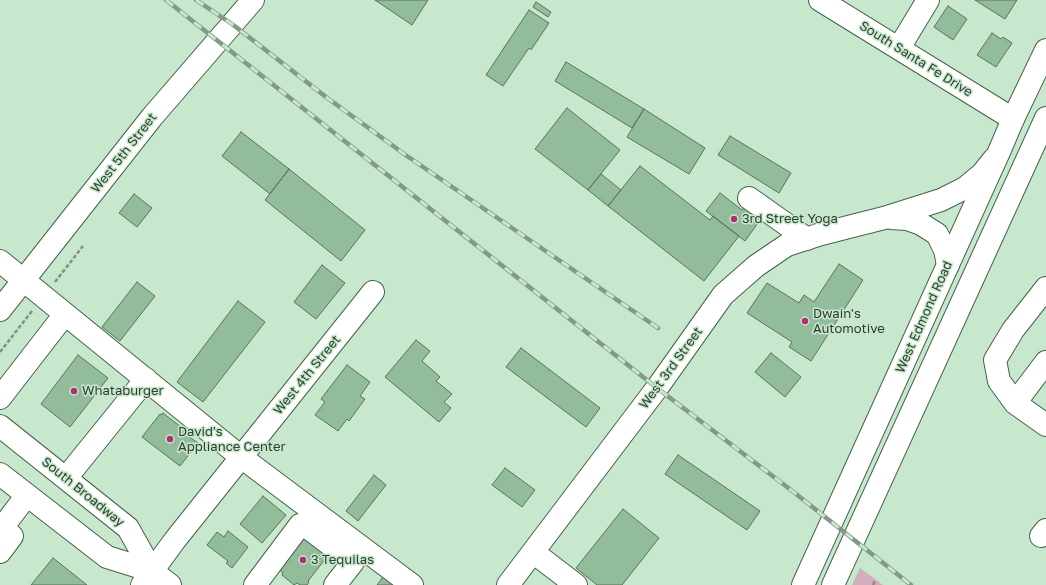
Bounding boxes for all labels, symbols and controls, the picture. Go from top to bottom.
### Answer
street label: South Santa Fe Drive [857,18,975,100]
street label: West 5th Street [88,110,160,196]
place label: 3rd Street Yoga [742,211,838,227]
marker: 3rd Street Yoga [729,214,739,224]
street label: West Edmond Road [892,259,956,375]
place label: Dwain's Automotive [813,306,885,337]
marker: Dwain's Automotive [800,316,810,326]
street label: West 3rd Street [636,324,706,412]
street label: West 4th Street [270,332,344,418]
place label: Whataburger [82,383,164,399]
marker: Whataburger [69,386,79,396]
place label: David's Appliance Center [178,424,286,455]
marker: David's Appliance Center [165,434,175,444]
street label: South Broadway [39,454,127,530]
place label: 3 Tequilas [311,552,374,568]
marker: 3 Tequilas [298,555,308,565]

